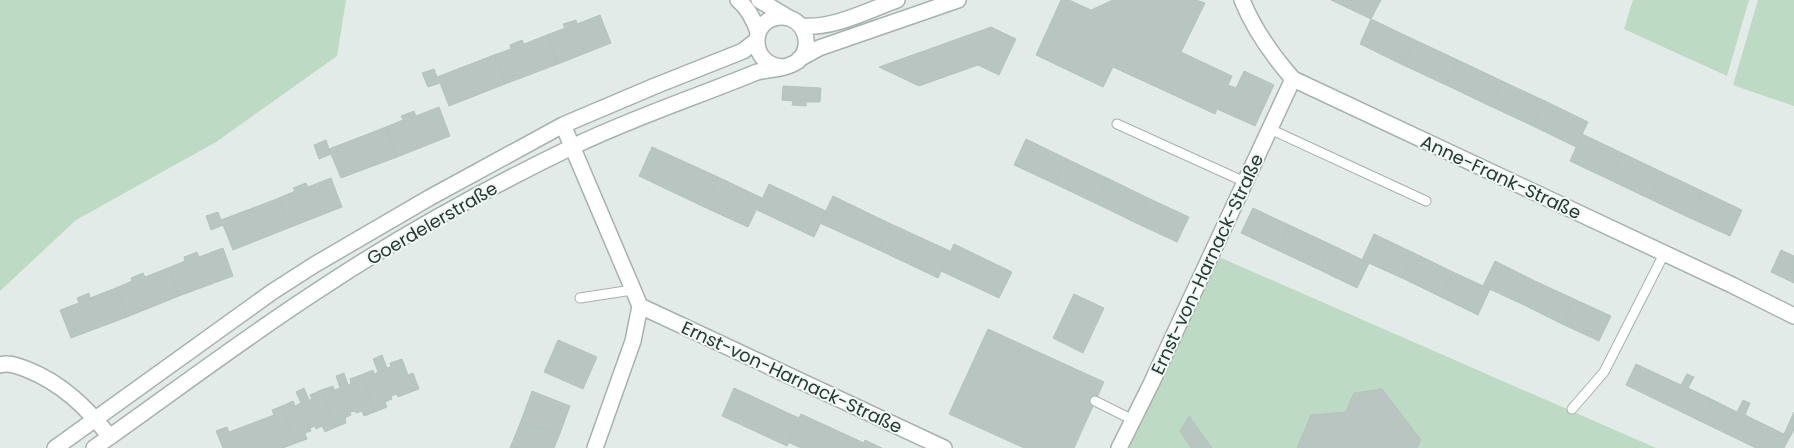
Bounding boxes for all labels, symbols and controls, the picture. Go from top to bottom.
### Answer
street label: Anne-Frank-Straße [1417,129,1585,225]
street label: Ernst-von-Harnack-Straße [1145,150,1269,378]
street label: Goerdelerstraße [362,175,502,271]
street label: Ernst-von-Harnack-Straße [678,315,906,439]

